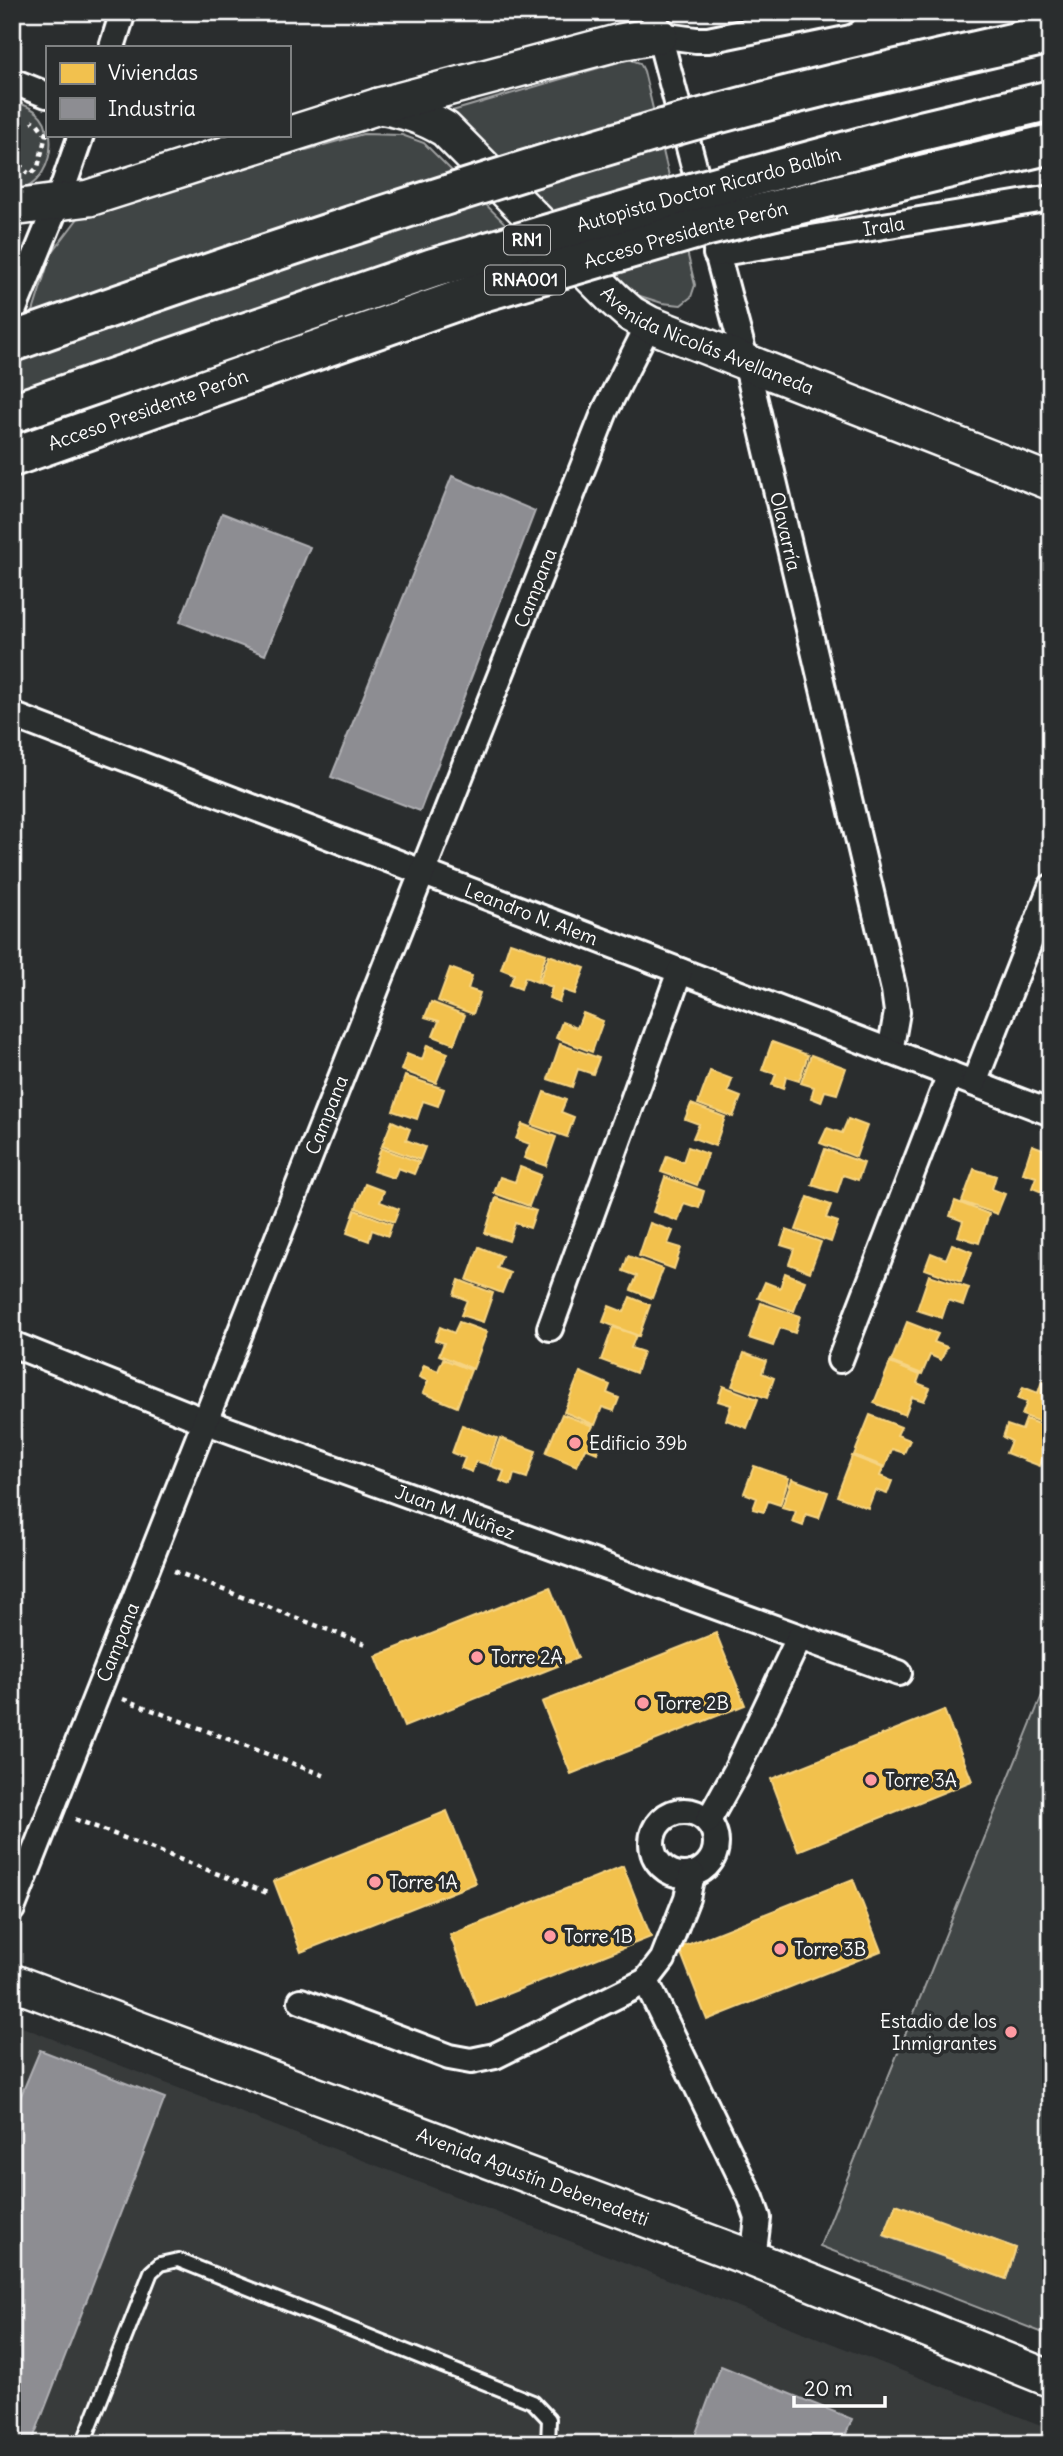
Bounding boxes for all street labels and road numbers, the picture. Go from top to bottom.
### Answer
street label: Autopista Doctor Ricardo Balbín [574,141,843,237]
street label: Acceso Presidente Perón [581,195,790,274]
street label: Irala [861,211,906,241]
road number: RN1 [504,226,550,254]
road number: RNA001 [485,266,565,294]
street label: Avenida Nicolás Avellaneda [596,281,818,400]
street label: Acceso Presidente Perón [45,363,251,455]
street label: Olavarría [765,489,807,573]
street label: Campana [509,544,562,631]
street label: Leandro N. Alem [461,877,601,950]
street label: Campana [300,1072,353,1158]
street label: Juan M. Núñez [392,1479,518,1545]
street label: Campana [91,1599,144,1685]
street label: Avenida Agustín Debenedetti [413,2122,652,2231]

